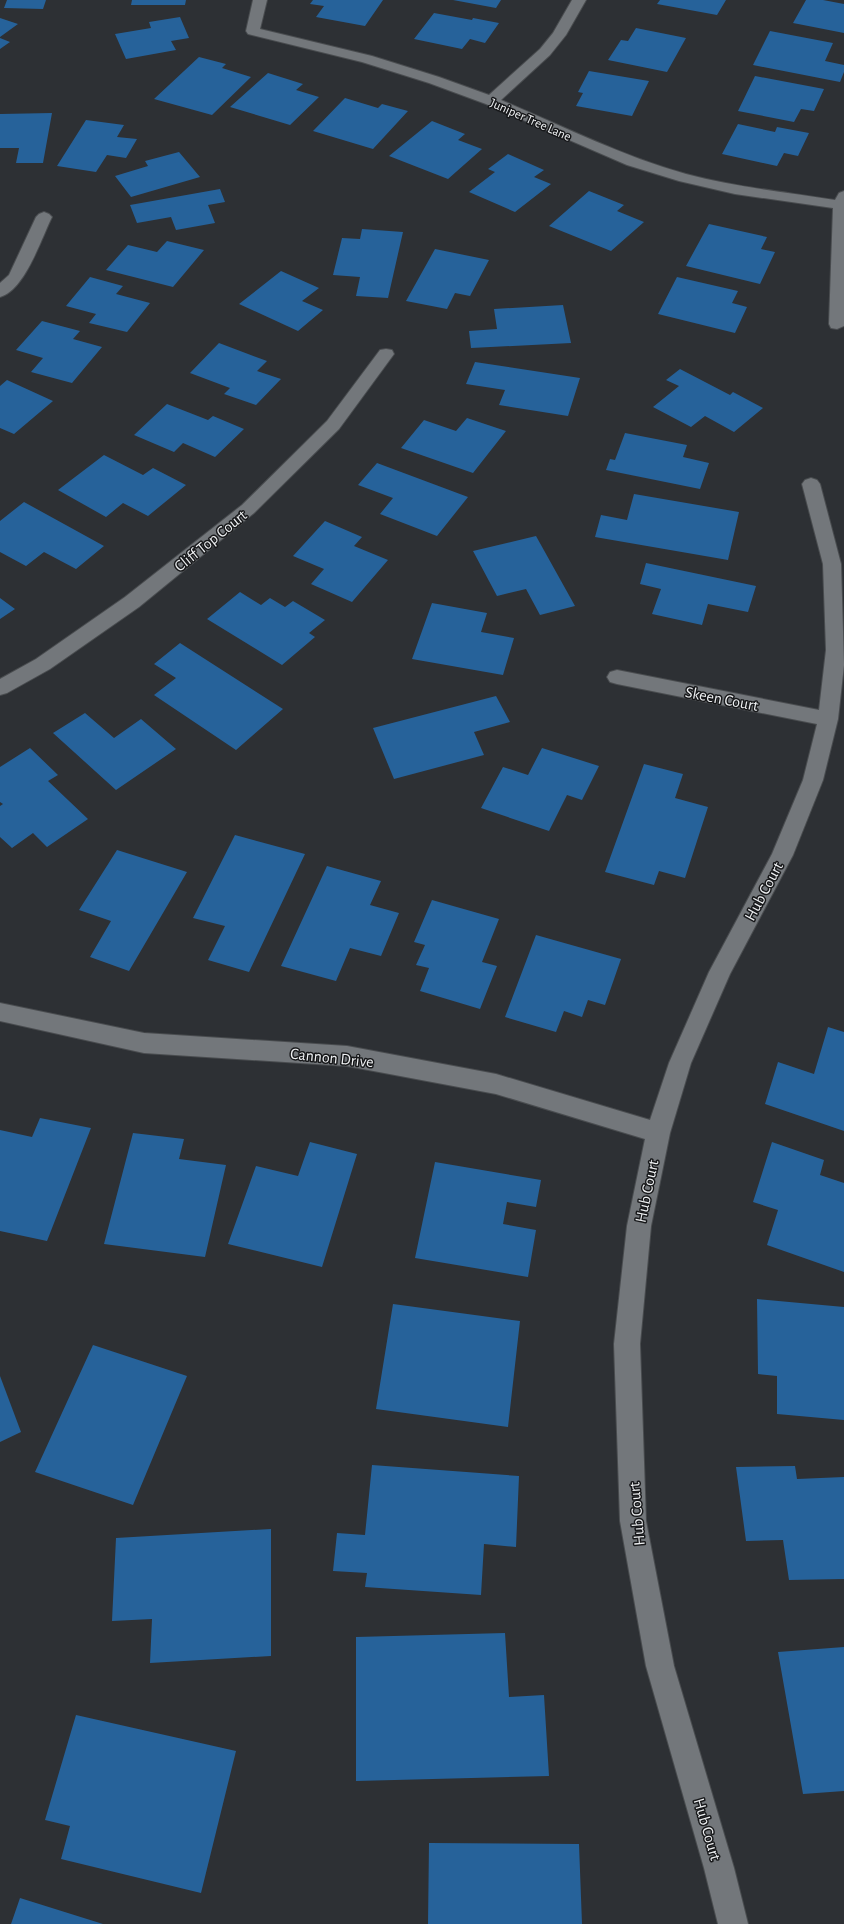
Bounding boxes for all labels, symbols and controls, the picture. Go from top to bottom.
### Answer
street label: Juniper Tree Lane [488,97,573,144]
street label: Cliff Top Court [171,507,250,575]
street label: Skeen Court [684,684,760,714]
street label: Hub Court [742,859,786,923]
street label: Cannon Drive [289,1046,374,1070]
street label: Hub Court [633,1158,661,1224]
street label: Hub Court [626,1481,648,1546]
street label: Hub Court [691,1796,724,1862]

